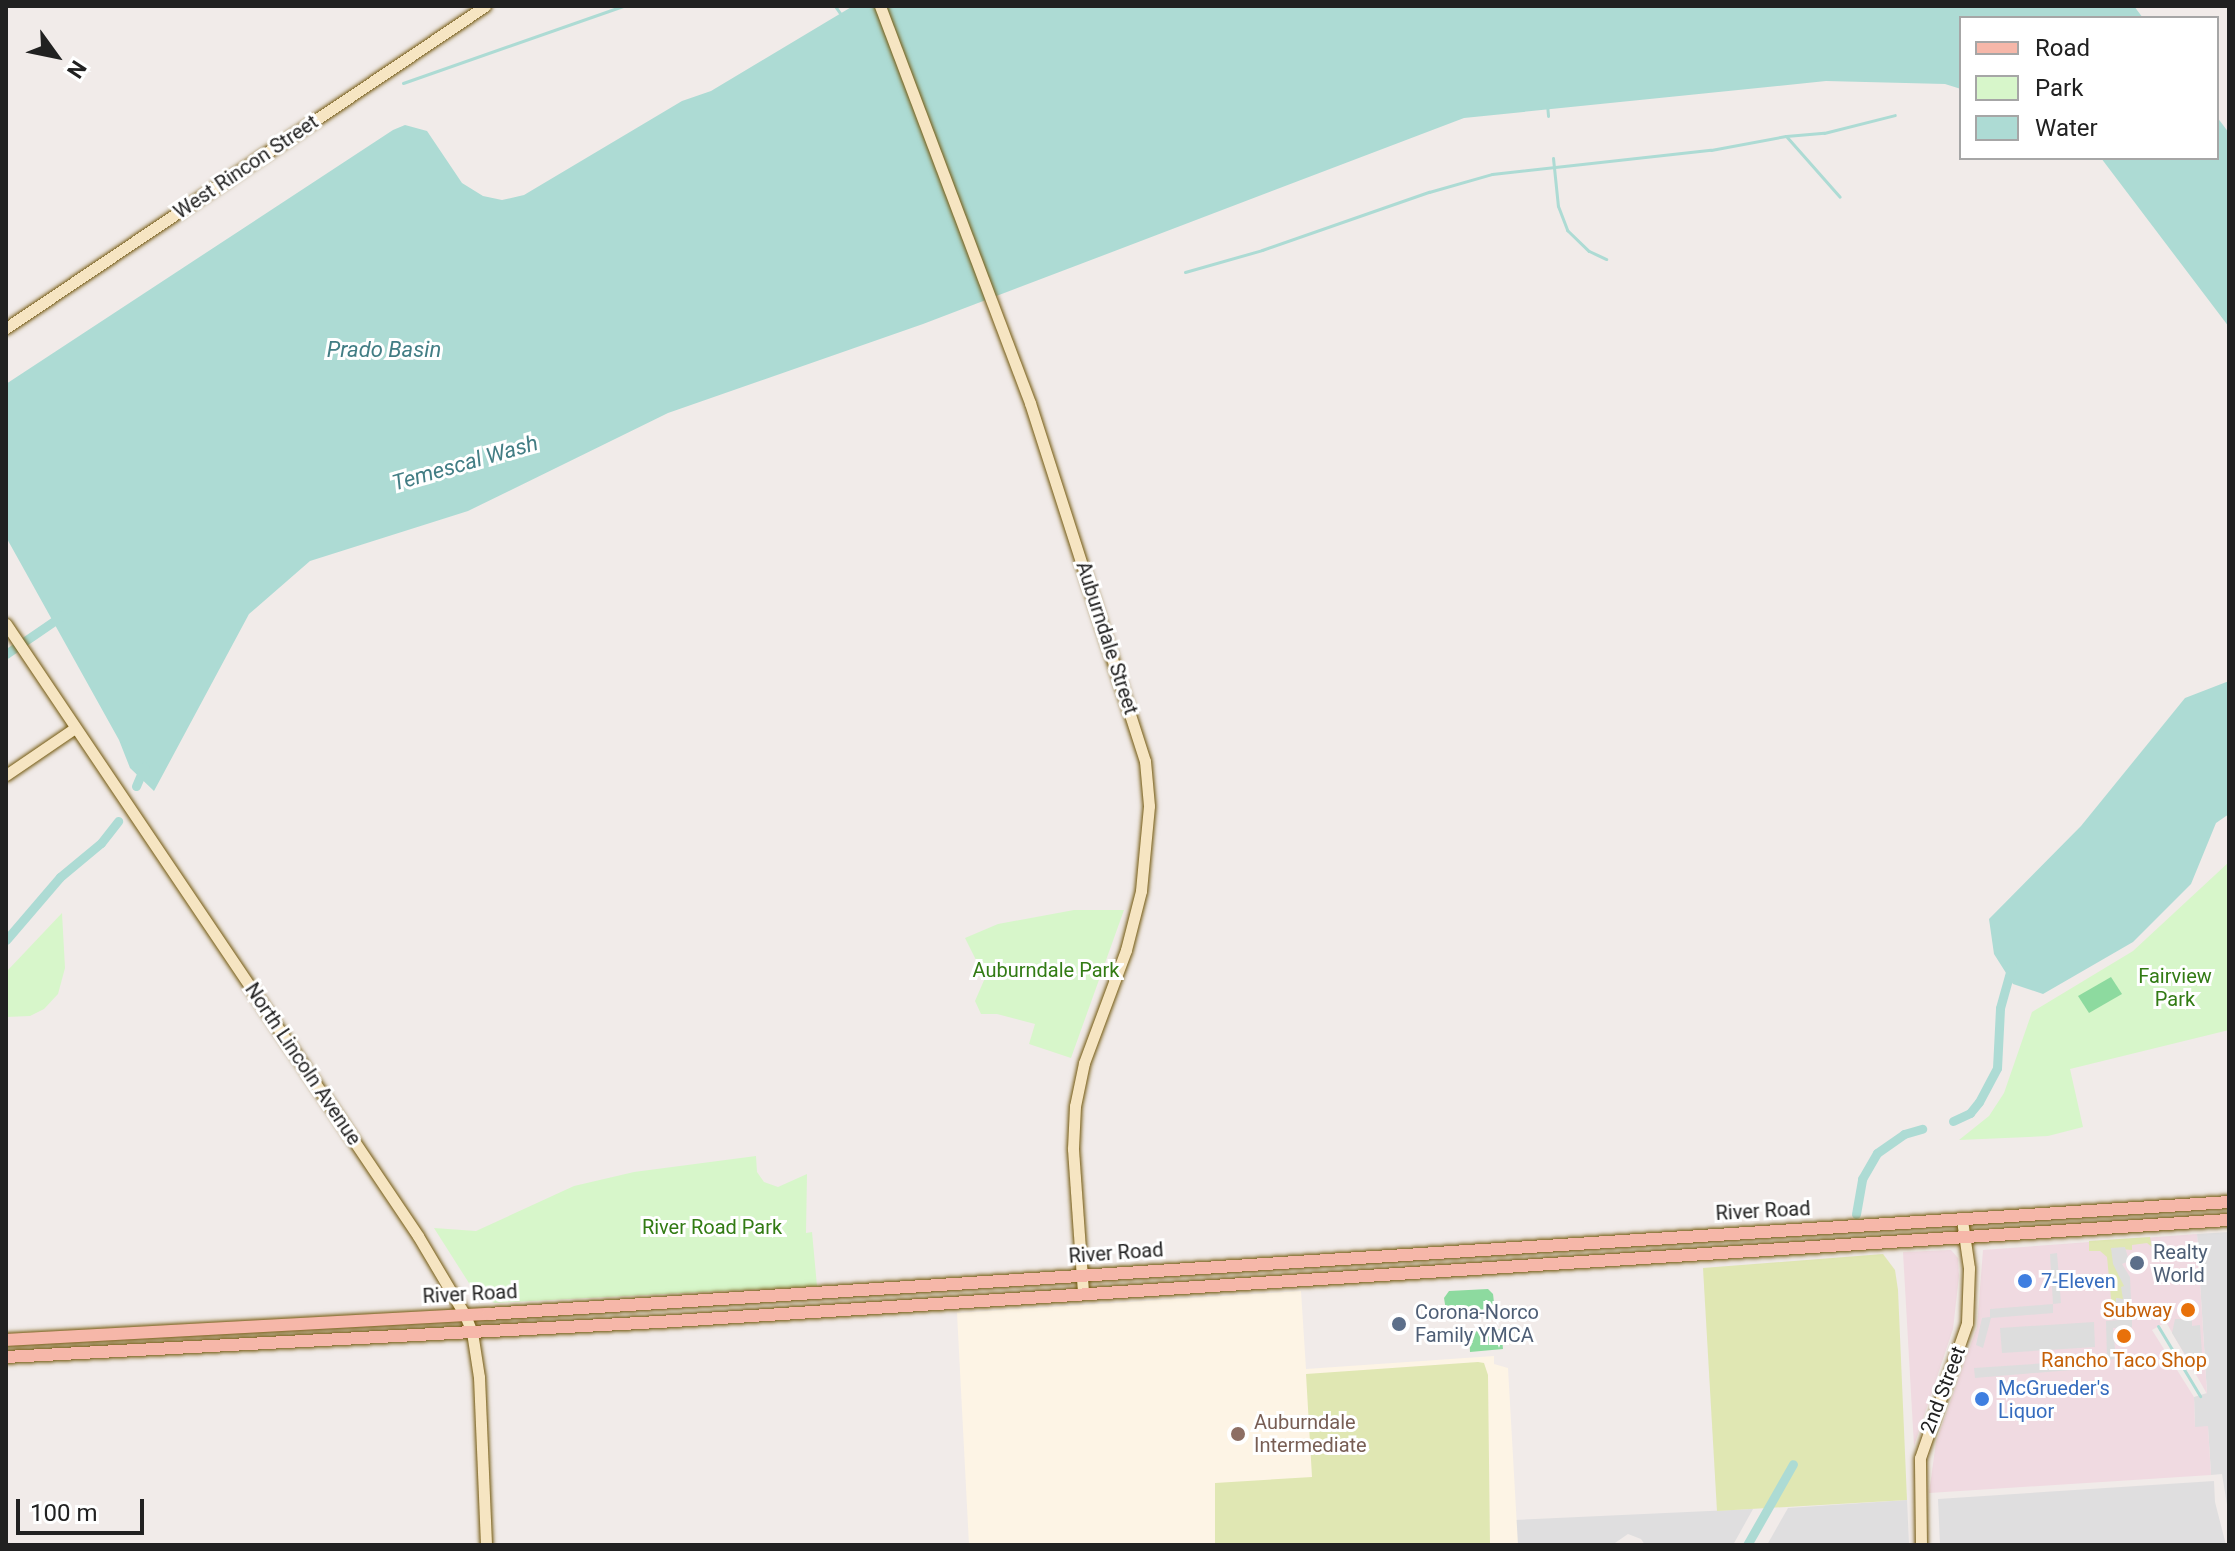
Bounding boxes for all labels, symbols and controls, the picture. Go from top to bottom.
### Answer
north arrow [16,16,96,96]
legend [1959,16,2219,160]
text: Road [2035,34,2090,62]
text: N [62,56,91,83]
text: Park [2035,74,2083,102]
street label: West Rincon Street [169,110,323,224]
text: Water [2035,114,2098,142]
water label: Prado Basin [327,337,441,363]
water label: Temescal Wash [389,430,541,496]
street label: Auburndale Street [1071,558,1143,718]
park label: Auburndale Park [973,958,1119,982]
park label: Fairview Park [2138,964,2212,1011]
street label: North Lincoln Avenue [240,978,366,1150]
street label: River Road [1715,1197,1811,1225]
park label: River Road Park [642,1215,782,1239]
street label: River Road [1068,1238,1164,1268]
place label: Realty World [2153,1240,2208,1287]
marker: Realty World [2128,1254,2146,1272]
place label: 7-Eleven [2041,1269,2116,1293]
marker: 7-Eleven [2016,1272,2034,1290]
street label: River Road [422,1280,518,1308]
place label: Subway [2103,1298,2172,1322]
place label: Corona-Norco Family YMCA [1415,1300,1539,1347]
marker: Subway [2179,1301,2197,1319]
marker: Corona-Norco Family YMCA [1390,1315,1408,1333]
marker: Rancho Taco Shop [2115,1327,2133,1345]
street label: 2nd Street [1915,1343,1971,1437]
place label: Rancho Taco Shop [2041,1348,2207,1372]
place label: McGrueder's Liquor [1998,1376,2110,1423]
marker: McGrueder's Liquor [1973,1390,1991,1408]
place label: Auburndale Intermediate [1254,1410,1367,1457]
marker: Auburndale Intermediate [1229,1425,1247,1443]
scale bar [20,1483,148,1533]
text: 100 m [30,1499,97,1527]

